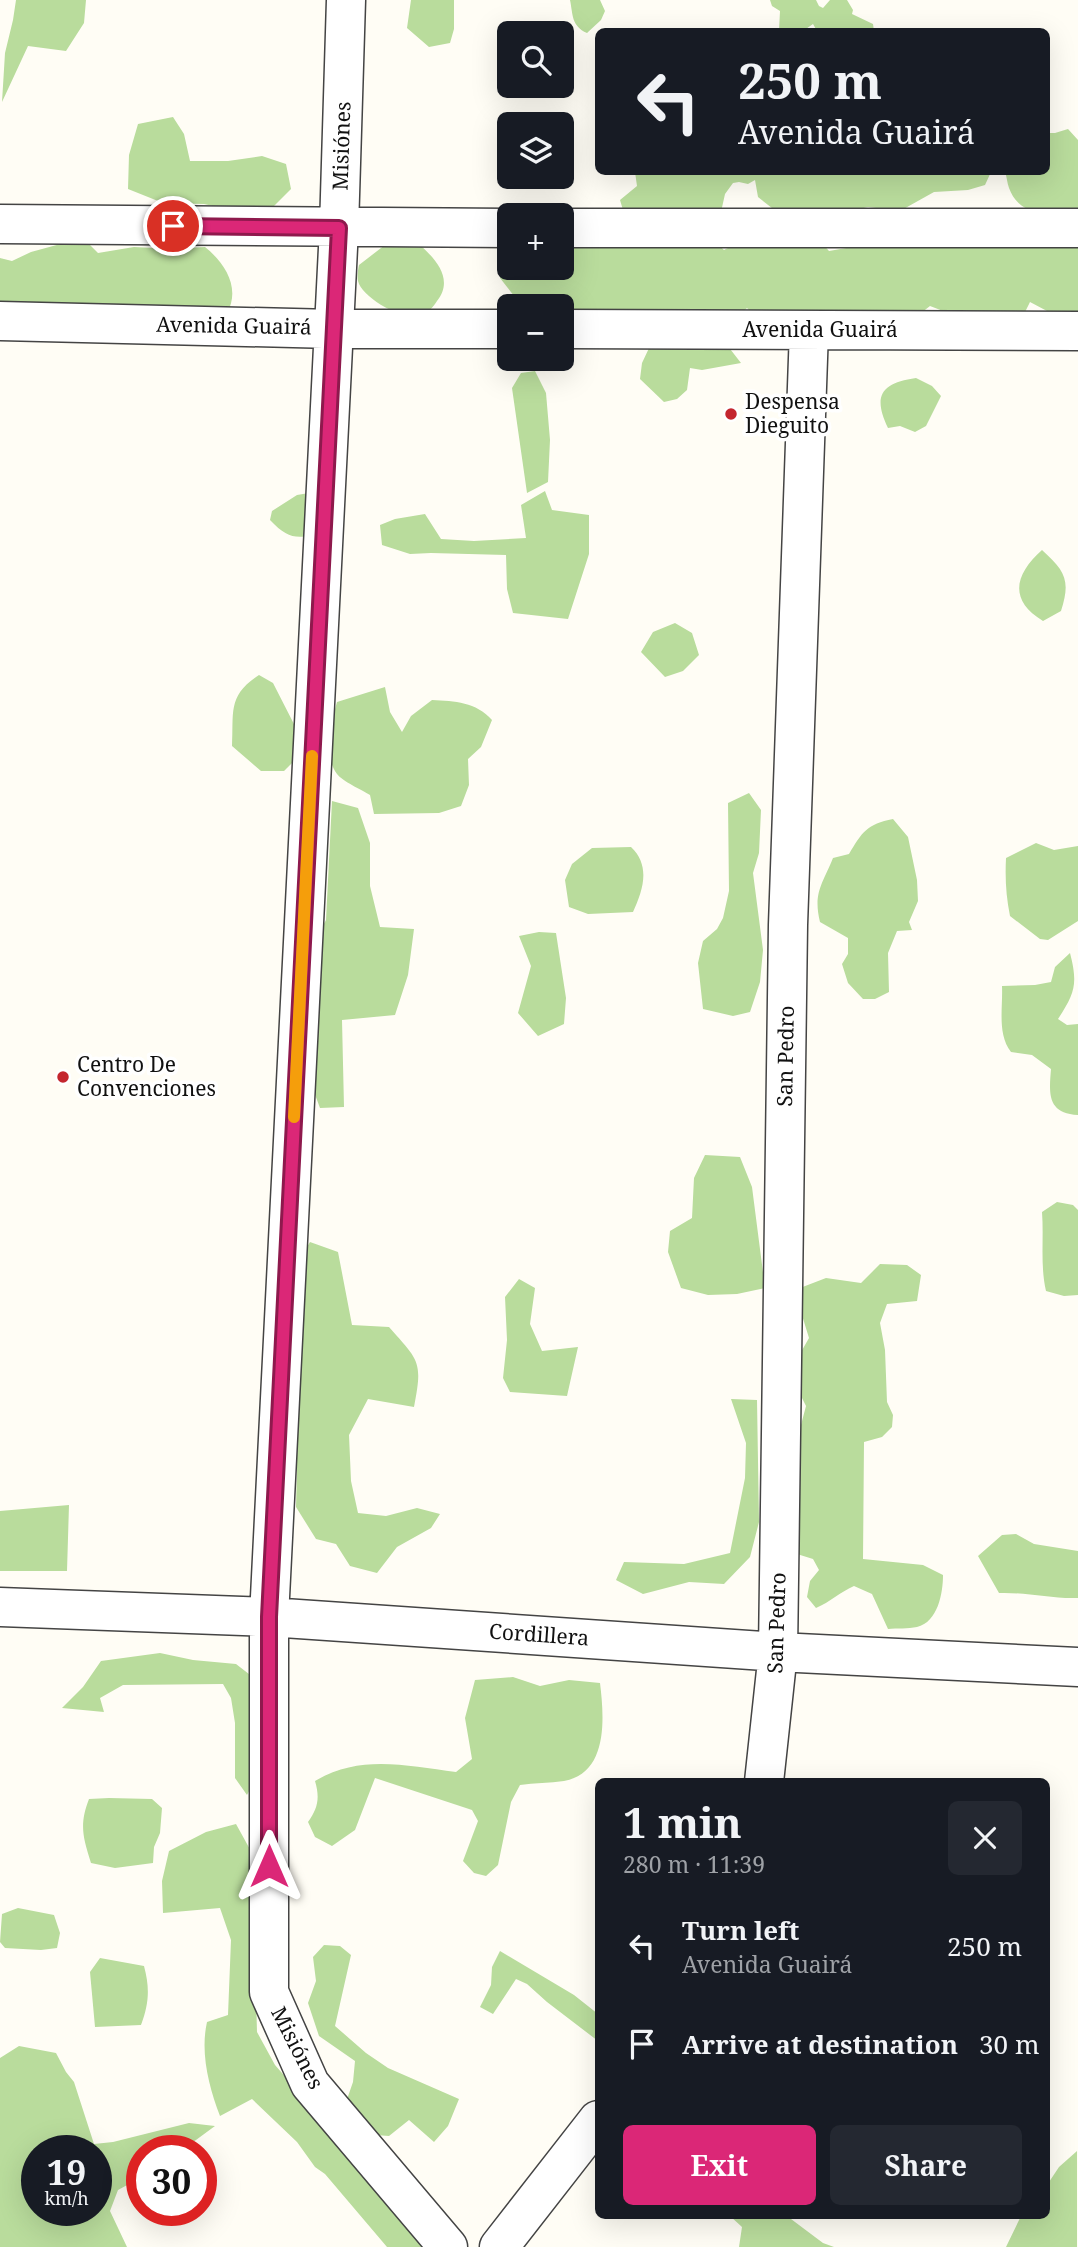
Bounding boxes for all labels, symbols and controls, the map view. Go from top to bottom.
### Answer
map controls [497,21,574,371]
button: search [497,21,574,98]
text: 250 m [738,47,882,113]
icon: left [623,56,714,147]
street label: Misiónes [325,101,357,191]
text: Avenida Guairá [738,110,975,153]
button: layers [497,112,574,189]
pin [143,196,203,256]
button: + [497,203,574,280]
icon: arrive [154,207,192,245]
button: − [497,294,574,371]
street label: Avenida Guairá [156,310,312,340]
street label: Avenida Guairá [742,315,898,343]
place label: Despensa Dieguito [745,387,840,439]
marker: Despensa Dieguito [723,406,739,422]
street label: San Pedro [770,1005,800,1107]
place label: Centro De Convenciones [77,1050,216,1102]
marker: Centro De Convenciones [55,1069,71,1085]
street label: San Pedro [760,1572,792,1674]
street label: Cordillera [488,1617,590,1651]
text: 1 min [623,1793,742,1850]
button: close [948,1801,1022,1875]
position arrow [232,1829,306,1903]
text: 280 m · 11:39 [623,1848,765,1880]
text: Turn left [682,1912,799,1948]
icon: left [623,1927,661,1965]
text: 250 m [947,1928,1022,1964]
text: Avenida Guairá [682,1948,852,1980]
street label: Misiónes [265,2002,331,2094]
icon: arrive [623,2025,661,2063]
text: Arrive at destination [682,2026,958,2062]
text: 30 m [979,2026,1039,2062]
button: Exit [623,2125,816,2205]
button: Share [830,2125,1022,2205]
speed limit sign: 30 [126,2135,217,2226]
text: 19 [47,2148,86,2195]
text: km/h [44,2186,89,2210]

